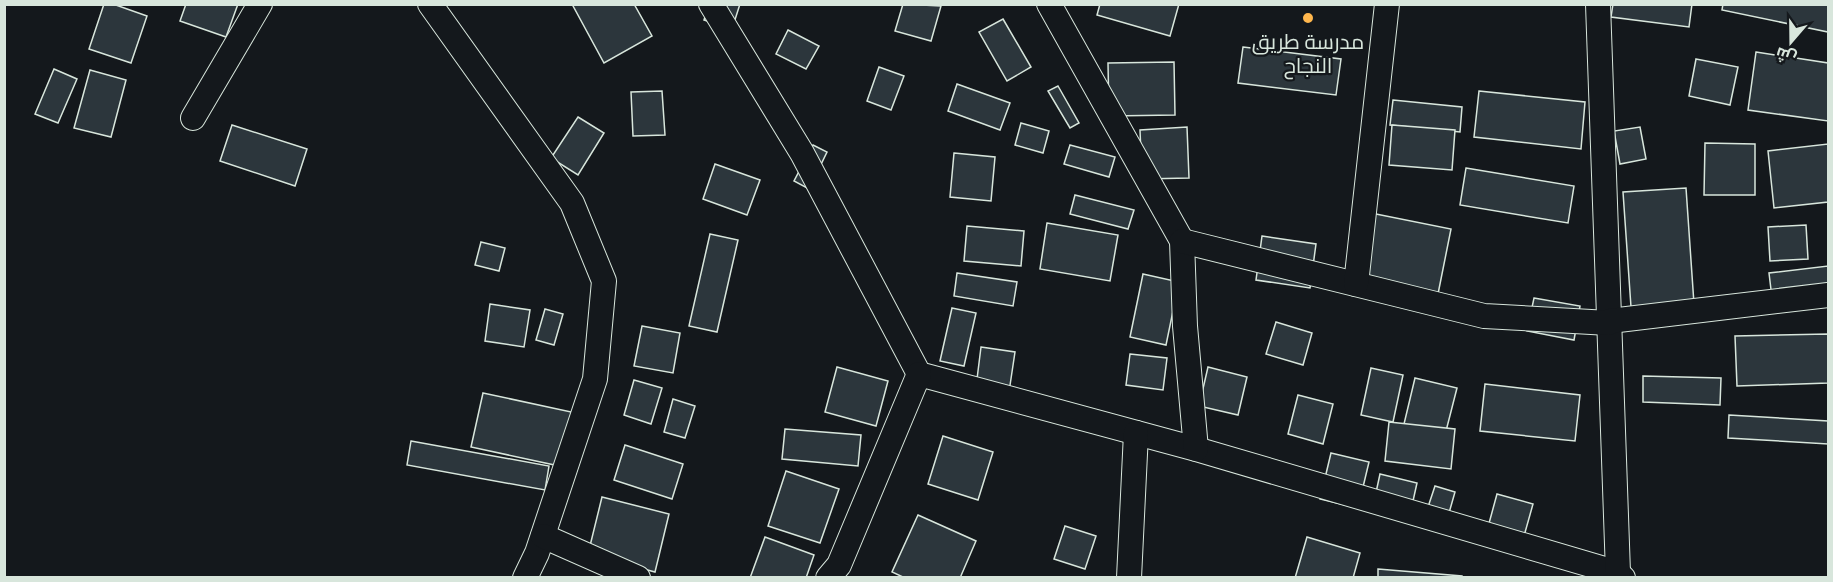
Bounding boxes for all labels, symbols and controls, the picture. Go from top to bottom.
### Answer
marker: مدرسة طريق النجاح [1301,11,1315,25]
north arrow [1761,12,1821,72]
place label: مدرسة طريق النجاح [1252,28,1364,80]
text: ش [1773,43,1799,69]

